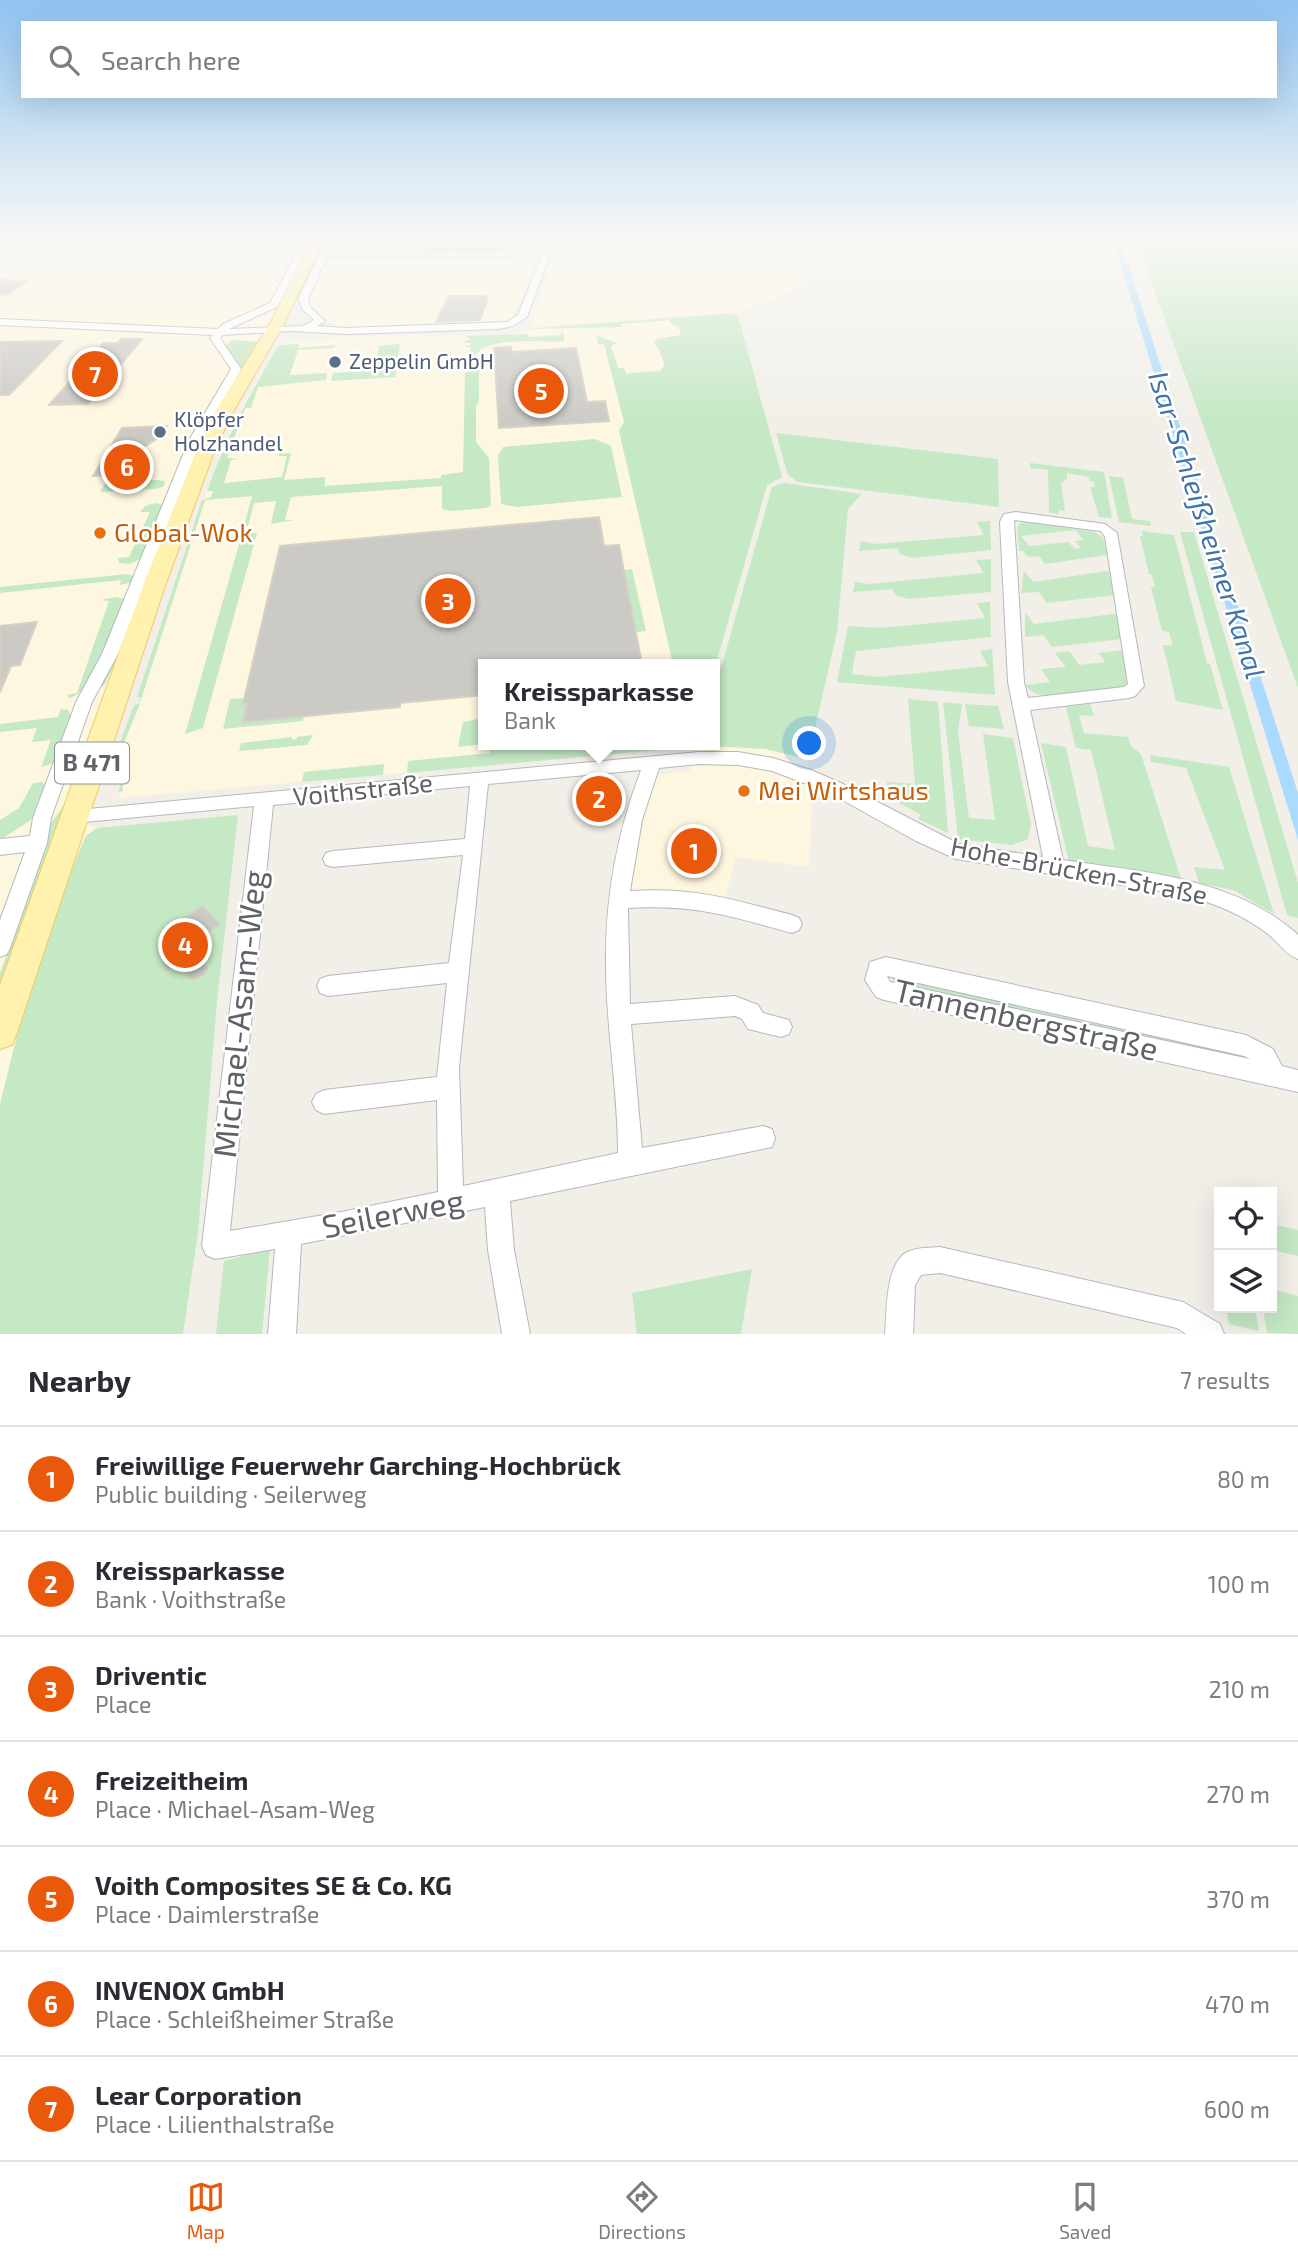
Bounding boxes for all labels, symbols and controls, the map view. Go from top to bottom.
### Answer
search box [21,21,1277,98]
icon: search [45,41,83,79]
text: Search here [101,44,241,75]
pin: 7 [72,348,118,400]
place label: Zeppelin GmbH [349,348,494,373]
marker: Zeppelin GmbH [327,354,343,370]
pin: 5 [518,365,564,417]
water label: Isar-Schleißheimer Kanal [1142,367,1274,683]
place label: Klöpfer Holzhandel [174,406,283,455]
marker: Klöpfer Holzhandel [152,424,168,440]
pin: 6 [104,441,150,493]
place label: Global-Wok [114,516,253,547]
marker: Global-Wok [92,525,108,541]
pin: 3 [425,575,471,627]
popup [478,659,720,750]
text: Kreissparkasse [504,675,694,706]
text: Bank [504,706,556,734]
your location [792,726,826,760]
road number: B 471 [55,742,129,784]
street label: Voithstraße [291,766,434,811]
pin: 2 [576,773,622,825]
place label: Mei Wirtshaus [758,774,929,805]
marker: Mei Wirtshaus [736,783,752,799]
pin: 1 [671,825,717,877]
street label: Hohe-Brücken-Straße [948,829,1210,910]
street label: Michael-Asam-Weg [204,868,272,1159]
pin: 4 [162,919,208,971]
street label: Tannenbergstraße [891,969,1162,1067]
street label: Seilerweg [318,1180,467,1244]
map controls [1214,1187,1277,1313]
button: locate [1214,1187,1277,1250]
button: layers [1214,1250,1277,1313]
text: Nearby [28,1362,131,1398]
text: 7 results [1180,1366,1270,1394]
text: Freiwillige Feuerwehr Garching-Hochbrück [95,1449,621,1480]
text: 1 [46,1465,56,1493]
text: 80 m [1217,1465,1270,1493]
text: Public building · Seilerweg [95,1480,367,1508]
text: Kreissparkasse [95,1554,285,1585]
text: 2 [44,1570,58,1598]
text: 100 m [1208,1570,1270,1598]
text: Bank · Voithstraße [95,1585,286,1613]
text: Driventic [95,1659,207,1690]
text: 3 [44,1675,58,1703]
text: 210 m [1209,1675,1270,1703]
text: Place [95,1690,151,1718]
text: Freizeitheim [95,1764,248,1795]
text: 4 [44,1780,58,1808]
text: 270 m [1206,1780,1270,1808]
text: Place · Michael-Asam-Weg [95,1795,375,1823]
text: Voith Composites SE & Co. KG [95,1869,452,1900]
text: 5 [45,1885,57,1913]
text: 370 m [1206,1885,1270,1913]
text: Place · Daimlerstraße [95,1900,319,1928]
text: INVENOX GmbH [95,1974,285,2005]
text: 6 [44,1990,58,2018]
text: 470 m [1205,1990,1270,2018]
text: Place · Schleißheimer Straße [95,2005,394,2033]
text: Lear Corporation [95,2079,302,2110]
text: 7 [45,2095,57,2123]
text: 600 m [1204,2095,1270,2123]
text: Place · Lilienthalstraße [95,2110,335,2138]
tab: Map [187,2178,225,2243]
tab: Directions [598,2178,686,2243]
tab: Saved [1059,2178,1111,2243]

